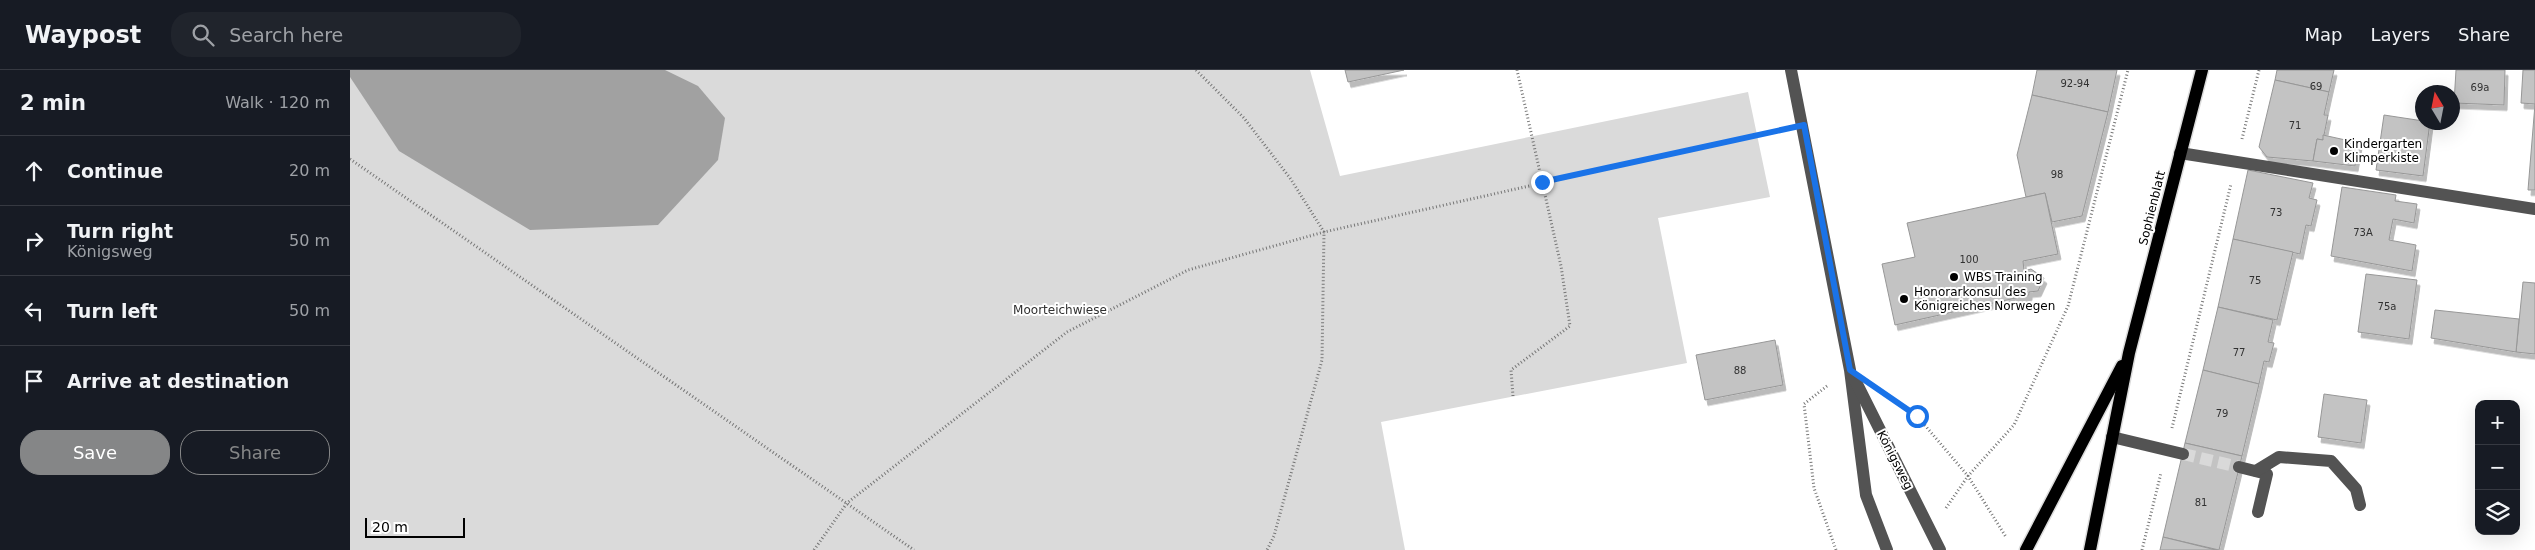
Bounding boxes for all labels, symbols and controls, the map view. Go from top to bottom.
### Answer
search box [171,12,521,57]
text: Waypost [25,21,141,49]
icon: search [189,21,217,49]
text: Search here [229,24,343,46]
text: Map [2304,24,2342,45]
text: Layers [2370,24,2430,45]
text: Share [2458,24,2510,45]
house number: 92-94 [2060,78,2090,89]
house number: 69 [2310,81,2322,92]
house number: 69a [2471,82,2489,93]
north arrow [2415,85,2460,130]
text: 2 min [20,91,86,115]
text: Walk · 120 m [225,93,330,112]
house number: 71 [2289,120,2301,131]
place label: Kindergarten Klimperkiste [2344,137,2422,165]
marker: Kindergarten Klimperkiste [2328,145,2340,157]
icon: ahead [20,157,48,185]
text: Continue [67,160,163,182]
text: 20 m [289,161,330,180]
house number: 98 [2051,169,2063,180]
street label: Sophienblatt [2136,169,2168,247]
route end [1531,171,1554,194]
house number: 73 [2270,207,2282,218]
text: Turn right [67,220,173,242]
icon: right [20,227,48,255]
house number: 73A [2353,227,2373,238]
text: 50 m [289,231,330,250]
text: Königsweg [67,242,153,261]
house number: 100 [1959,254,1979,265]
place label: WBS Training [1964,270,2043,284]
marker: WBS Training [1948,271,1960,283]
house number: 75 [2249,275,2261,286]
place label: Honorarkonsul des Königreiches Norwegen [1914,285,2055,313]
marker: Honorarkonsul des Königreiches Norwegen [1898,293,1910,305]
icon: left [20,297,48,325]
text: Turn left [67,300,158,322]
text: 50 m [289,301,330,320]
house number: 75a [2378,301,2396,312]
park label: Moorteichwiese [1013,303,1107,317]
house number: 77 [2233,347,2245,358]
house number: 88 [1734,365,1746,376]
icon: arrive [20,367,48,395]
text: Arrive at destination [67,370,289,392]
map controls [2475,400,2520,535]
button: + [2475,400,2520,445]
route start [1906,405,1929,428]
house number: 79 [2216,408,2228,419]
street label: Königsweg [1874,428,1916,492]
button: Save [20,430,170,475]
button: Share [180,430,330,475]
button: − [2475,445,2520,490]
button: layers [2475,490,2520,535]
house number: 81 [2195,497,2207,508]
scale bar [365,515,465,538]
text: 20 m [372,519,408,535]

